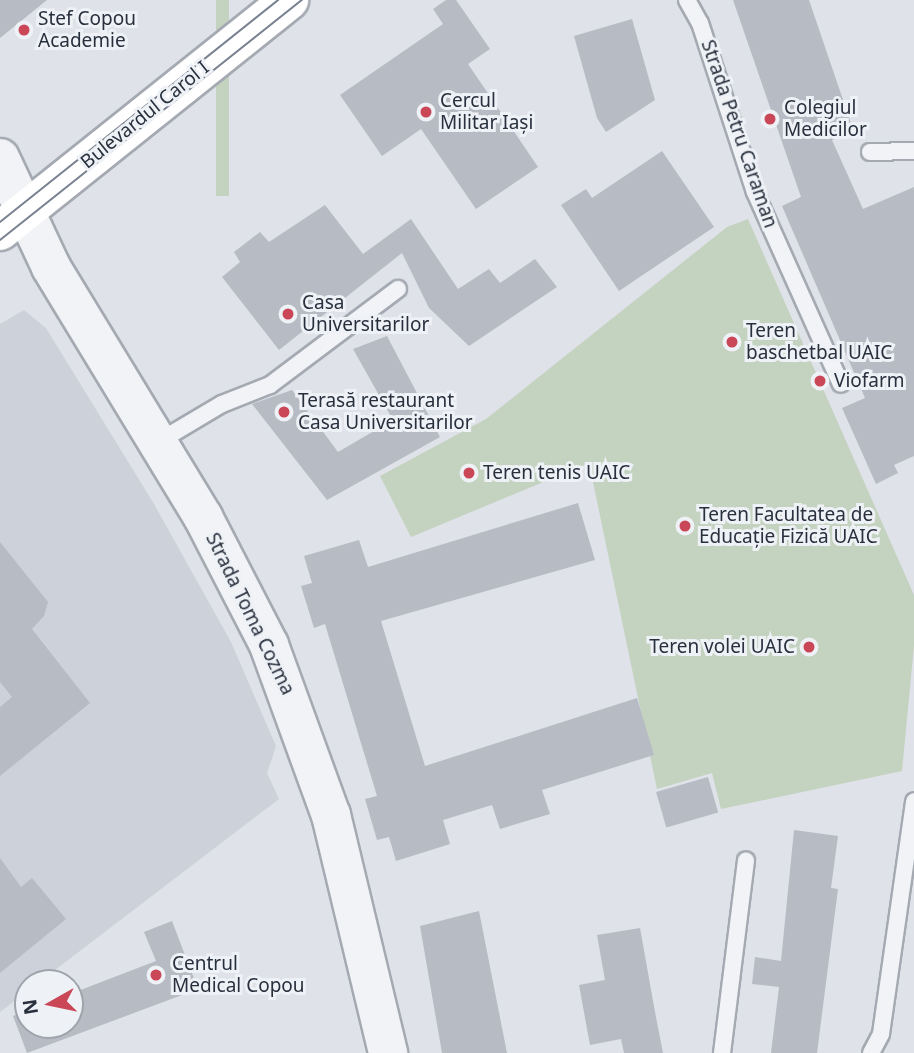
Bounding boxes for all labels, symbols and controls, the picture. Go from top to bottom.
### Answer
place label: Stef Copou Academie [38,8,136,52]
marker: Stef Copou Academie [16,22,32,38]
street label: Strada Petru Caraman [696,37,782,231]
street label: Bulevardul Carol I [76,56,214,174]
place label: Cercul Militar Iași [440,90,533,134]
place label: Colegiul Medicilor [784,97,867,141]
marker: Cercul Militar Iași [418,104,434,120]
marker: Colegiul Medicilor [762,111,778,127]
place label: Casa Universitarilor [302,292,429,336]
marker: Casa Universitarilor [280,306,296,322]
place label: Teren baschetbal UAIC [746,320,892,364]
marker: Teren baschetbal UAIC [724,334,740,350]
place label: Viofarm [834,370,905,392]
marker: Viofarm [812,373,828,389]
place label: Terasă restaurant Casa Universitarilor [298,390,473,434]
marker: Terasă restaurant Casa Universitarilor [276,404,292,420]
place label: Teren tenis UAIC [483,462,630,484]
marker: Teren tenis UAIC [461,465,477,481]
place label: Teren Facultatea de Educație Fizică UAIC [699,504,878,548]
marker: Teren Facultatea de Educație Fizică UAIC [677,518,693,534]
street label: Strada Toma Cozma [201,529,299,699]
place label: Teren volei UAIC [649,636,795,658]
marker: Teren volei UAIC [801,639,817,655]
place label: Centrul Medical Copou [172,953,305,997]
marker: Centrul Medical Copou [146,965,166,985]
north arrow [14,969,84,1039]
text: N [16,997,44,1017]

